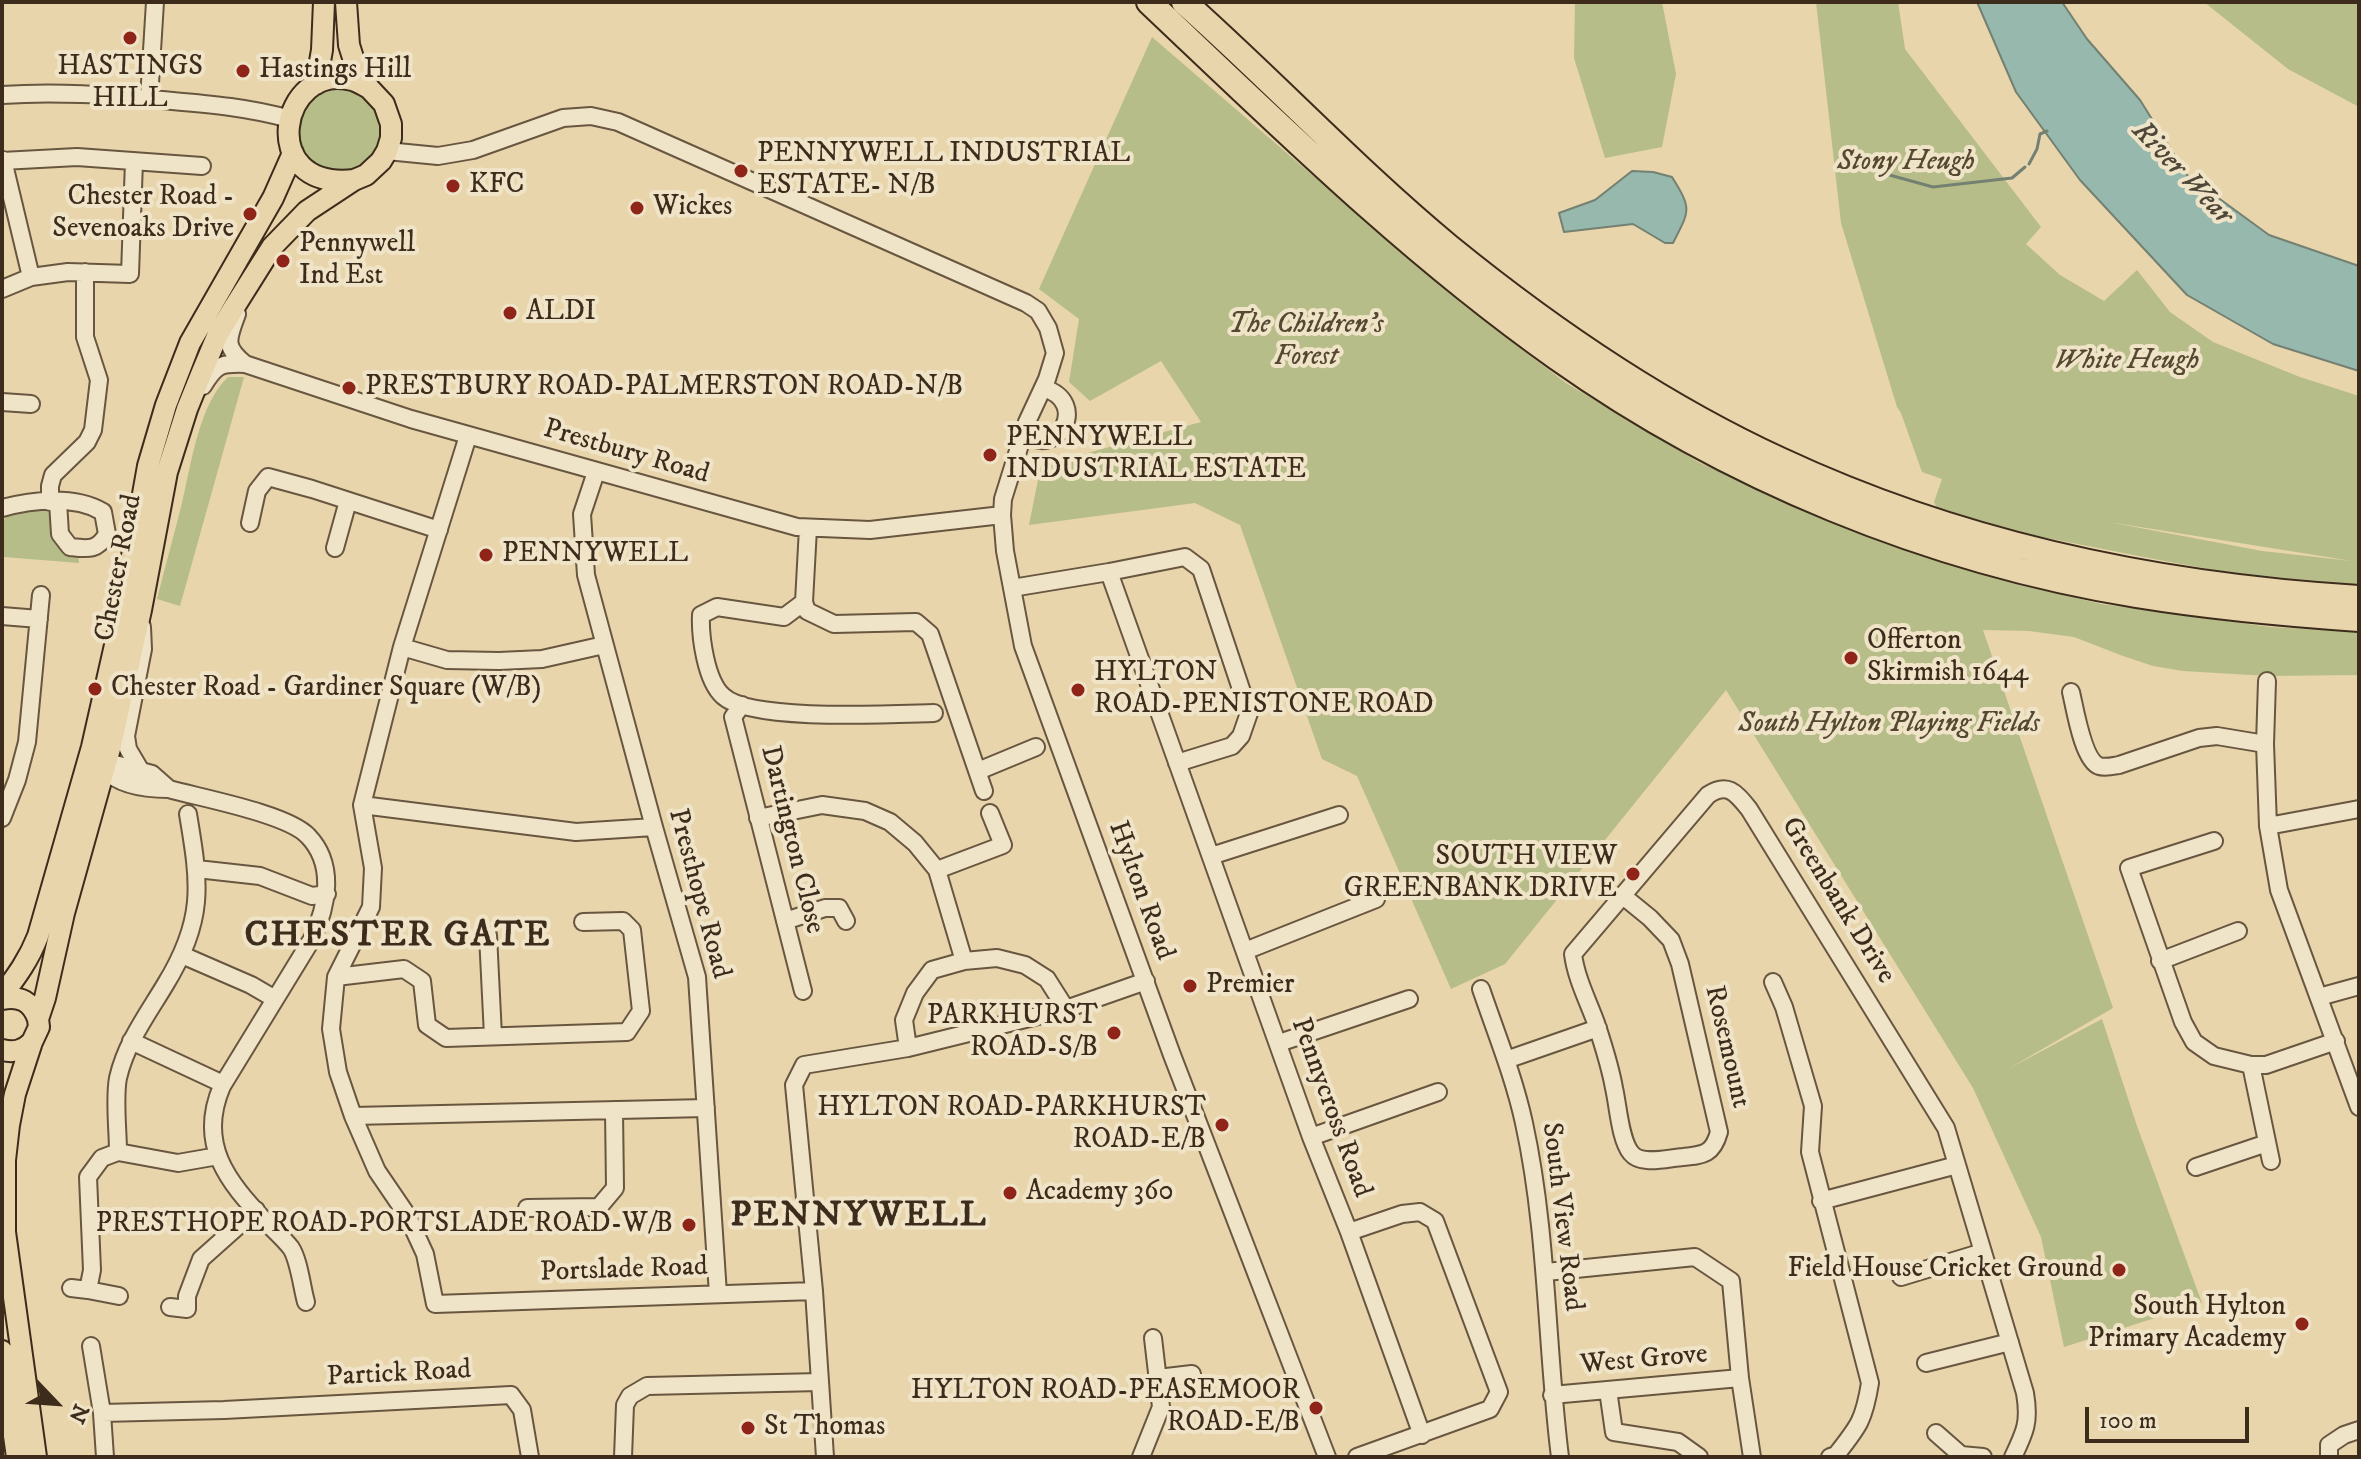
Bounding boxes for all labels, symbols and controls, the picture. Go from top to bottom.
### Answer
marker: HASTINGS HILL [121,29,139,47]
place label: HASTINGS HILL [57,51,203,117]
place label: Hastings Hill [259,54,411,88]
marker: Hastings Hill [234,62,252,80]
water label: River Wear [2123,115,2239,233]
place label: PENNYWELL INDUSTRIAL ESTATE- N/B [757,138,1130,204]
park label: Stony Heugh [1837,146,1975,180]
marker: PENNYWELL INDUSTRIAL ESTATE- N/B [732,162,750,180]
place label: KFC [469,169,524,203]
marker: KFC [444,177,462,195]
place label: Chester Road - Sevenoaks Drive [52,181,234,247]
place label: Wickes [653,191,732,225]
marker: Wickes [628,199,646,217]
marker: Chester Road - Sevenoaks Drive [241,205,259,223]
place label: Pennywell Ind Est [299,228,415,294]
marker: Pennywell Ind Est [274,252,292,270]
place label: ALDI [526,296,596,330]
marker: ALDI [501,304,519,322]
park label: The Children's Forest [1228,309,1384,375]
park label: White Heugh [2055,345,2199,379]
place label: PRESTBURY ROAD-PALMERSTON ROAD-N/B [365,371,963,405]
marker: PRESTBURY ROAD-PALMERSTON ROAD-N/B [340,379,358,397]
street label: Prestbury Road [539,413,713,493]
place label: PENNYWELL INDUSTRIAL ESTATE [1006,422,1306,488]
marker: PENNYWELL INDUSTRIAL ESTATE [981,446,999,464]
street label: Chester Road [89,492,151,644]
place label: PENNYWELL [502,538,688,572]
marker: PENNYWELL [477,546,495,564]
place label: Offerton Skirmish 1644 [1867,625,2028,691]
marker: Offerton Skirmish 1644 [1842,649,1860,667]
place label: HYLTON ROAD-PENISTONE ROAD [1094,657,1434,723]
place label: Chester Road - Gardiner Square (W/B) [111,672,541,706]
marker: Chester Road - Gardiner Square (W/B) [86,680,104,698]
marker: HYLTON ROAD-PENISTONE ROAD [1069,681,1087,699]
park label: South Hylton Playing Fields [1738,708,2040,742]
street label: Dartington Close [751,743,831,937]
street label: Presthope Road [659,805,737,983]
street label: Greenbank Drive [1772,812,1902,990]
street label: Hylton Road [1099,817,1181,965]
place label: SOUTH VIEW GREENBANK DRIVE [1344,841,1617,907]
marker: SOUTH VIEW GREENBANK DRIVE [1624,865,1642,883]
district label: CHESTER GATE [245,916,551,960]
place label: Premier [1206,969,1295,1003]
marker: Premier [1181,977,1199,995]
street label: Rosemount [1696,983,1756,1111]
place label: PARKHURST ROAD-S/B [927,1000,1098,1066]
street label: Pennycross Road [1282,1014,1378,1202]
marker: PARKHURST ROAD-S/B [1105,1024,1123,1042]
place label: HYLTON ROAD-PARKHURST ROAD-E/B [817,1092,1206,1158]
marker: HYLTON ROAD-PARKHURST ROAD-E/B [1213,1116,1231,1134]
street label: South View Road [1533,1121,1589,1313]
place label: Academy 360 [1026,1176,1174,1210]
marker: Academy 360 [1001,1184,1019,1202]
district label: PENNYWELL [730,1196,988,1240]
place label: PRESTHOPE ROAD-PORTSLADE ROAD-W/B [95,1208,673,1242]
marker: PRESTHOPE ROAD-PORTSLADE ROAD-W/B [680,1216,698,1234]
street label: Portslade Road [540,1251,708,1291]
place label: Field House Cricket Ground [1787,1253,2103,1287]
marker: Field House Cricket Ground [2110,1261,2128,1279]
place label: South Hylton Primary Academy [2088,1291,2286,1357]
marker: South Hylton Primary Academy [2293,1315,2311,1333]
street label: West Grove [1579,1339,1709,1383]
street label: Partick Road [326,1354,472,1396]
north arrow [16,1363,96,1443]
place label: HYLTON ROAD-PEASEMOOR ROAD-E/B [911,1375,1300,1441]
scale bar [2089,1391,2253,1441]
text: N [62,1399,94,1427]
marker: HYLTON ROAD-PEASEMOOR ROAD-E/B [1307,1399,1325,1417]
text: 100 m [2099,1406,2157,1436]
place label: St Thomas [764,1411,885,1445]
marker: St Thomas [739,1419,757,1437]

